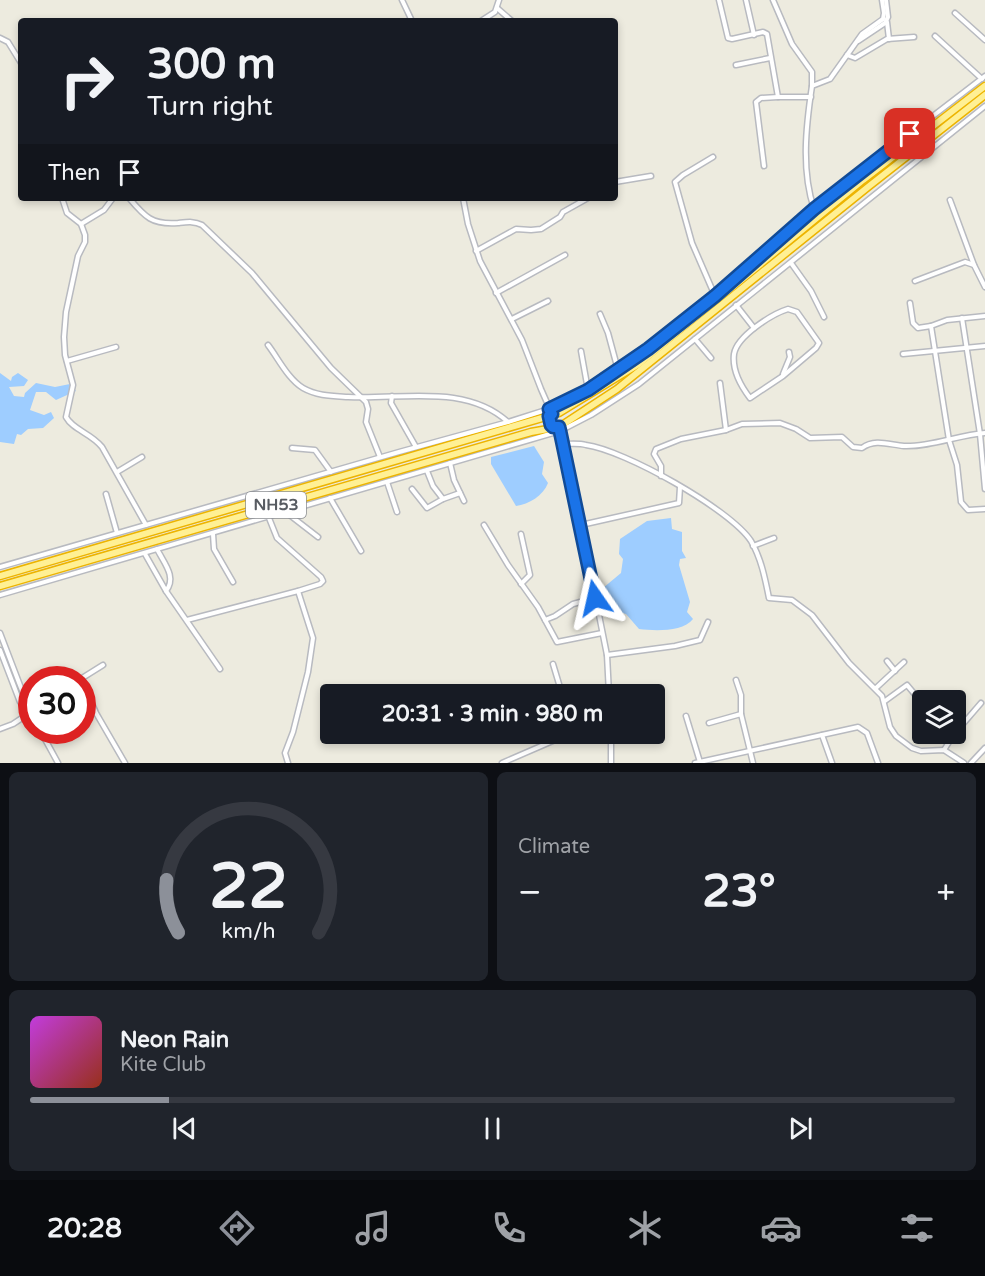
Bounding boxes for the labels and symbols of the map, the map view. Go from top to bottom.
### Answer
pin [884,108,935,159]
road number: NH53 [246,492,306,518]
position arrow [563,566,627,630]
speed limit sign: 30 [18,666,96,744]

